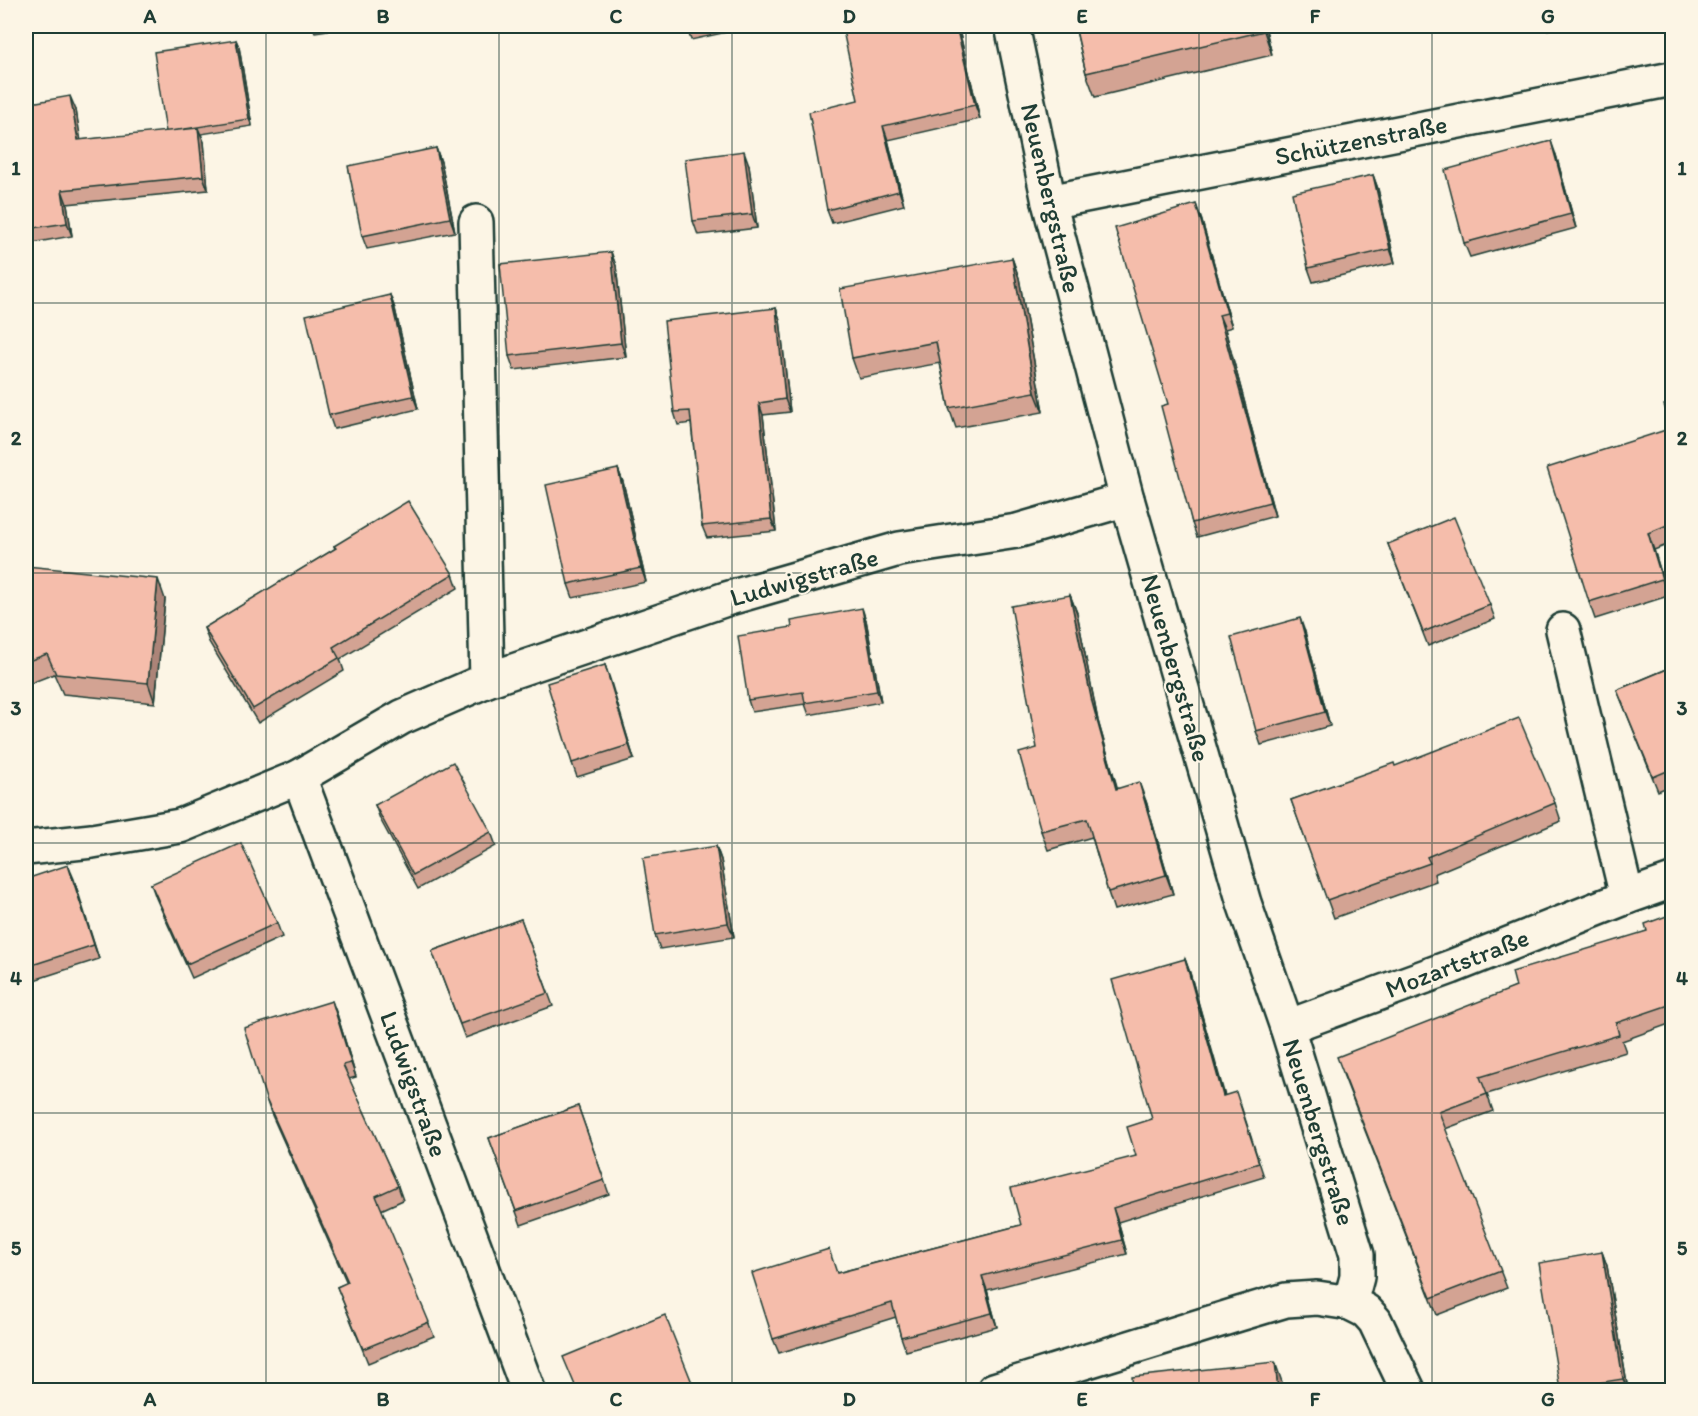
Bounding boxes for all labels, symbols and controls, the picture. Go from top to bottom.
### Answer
text: A [143,4,157,28]
text: B [377,4,390,28]
text: C [610,4,623,28]
text: D [842,4,856,28]
text: E [1076,4,1088,28]
text: F [1310,4,1321,28]
text: G [1541,4,1555,28]
street label: Neuenbergstraße [1014,100,1088,296]
street label: Schützenstraße [1272,108,1450,172]
text: 1 [11,156,21,180]
text: 1 [1677,156,1687,180]
text: 2 [11,426,22,450]
text: 2 [1677,426,1688,450]
street label: Ludwigstraße [726,541,882,613]
street label: Neuenbergstraße [1134,570,1218,766]
text: 3 [11,696,22,720]
text: 3 [1677,696,1688,720]
street label: Mozartstraße [1381,921,1533,1005]
text: 4 [10,966,22,990]
text: 4 [1676,966,1688,990]
street label: Ludwigstraße [373,1007,455,1161]
street label: Neuenbergstraße [1275,1035,1363,1229]
text: 5 [11,1236,22,1260]
text: 5 [1677,1236,1688,1260]
text: A [143,1387,157,1411]
text: B [377,1387,390,1411]
text: C [610,1387,623,1411]
text: D [842,1387,856,1411]
text: E [1076,1387,1088,1411]
text: F [1310,1387,1321,1411]
text: G [1541,1387,1555,1411]

